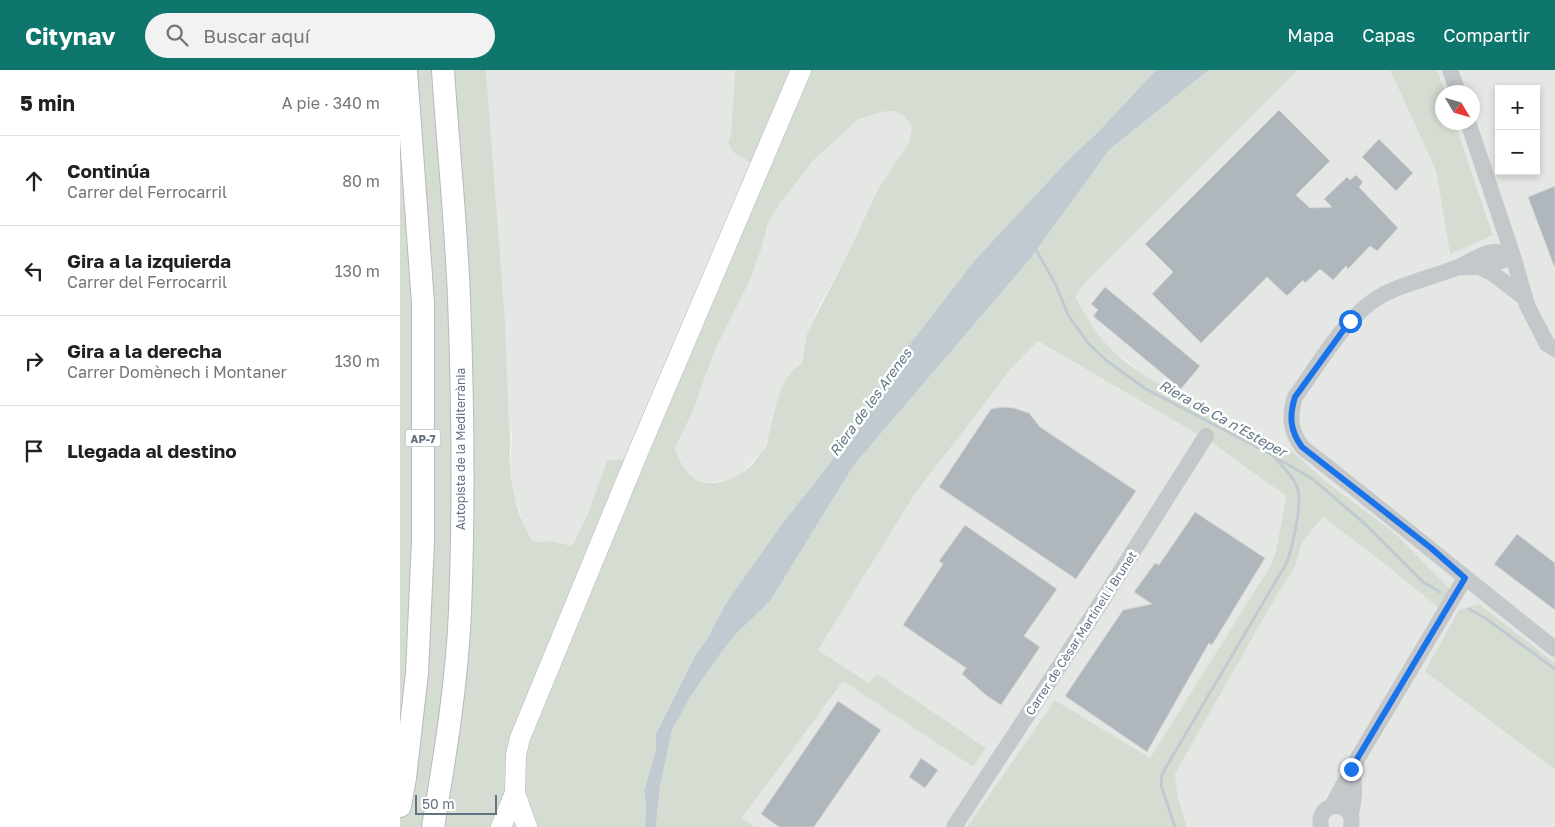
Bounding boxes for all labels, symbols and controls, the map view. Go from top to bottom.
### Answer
search box [145,13,495,58]
text: Citynav [25,21,115,50]
icon: search [163,21,191,49]
text: Buscar aquí [203,24,310,47]
text: Mapa [1287,24,1334,46]
text: Capas [1362,24,1415,46]
text: Compartir [1443,24,1530,46]
north arrow [1435,85,1480,130]
map controls [1495,85,1540,175]
button: + [1495,85,1540,130]
text: 5 min [20,90,75,116]
text: A pie · 340 m [282,93,380,113]
button: − [1495,130,1540,175]
text: Continúa [67,159,150,182]
icon: ahead [20,167,48,195]
text: 80 m [342,171,380,191]
text: Carrer del Ferrocarril [67,182,227,202]
text: Gira a la izquierda [67,249,231,272]
icon: left [20,257,48,285]
text: 130 m [335,261,380,281]
text: Carrer del Ferrocarril [67,272,227,292]
route start [1339,310,1362,333]
text: Gira a la derecha [67,339,222,362]
water label: Riera de les Arenes [825,344,915,459]
icon: right [20,347,48,375]
text: 130 m [335,351,380,371]
text: Carrer Domènech i Montaner [67,362,287,382]
street label: Autopista de la Mediterrània [453,368,468,530]
water label: Riera de Ca n'Esteper [1156,376,1292,461]
road number: AP-7 [405,429,440,446]
icon: arrive [20,437,48,465]
text: Llegada al destino [67,439,237,462]
street label: Carrer de Cèsar Martinell i Brunet [1022,548,1140,718]
route end [1340,758,1363,781]
scale bar [415,792,498,815]
text: 50 m [422,795,455,812]

